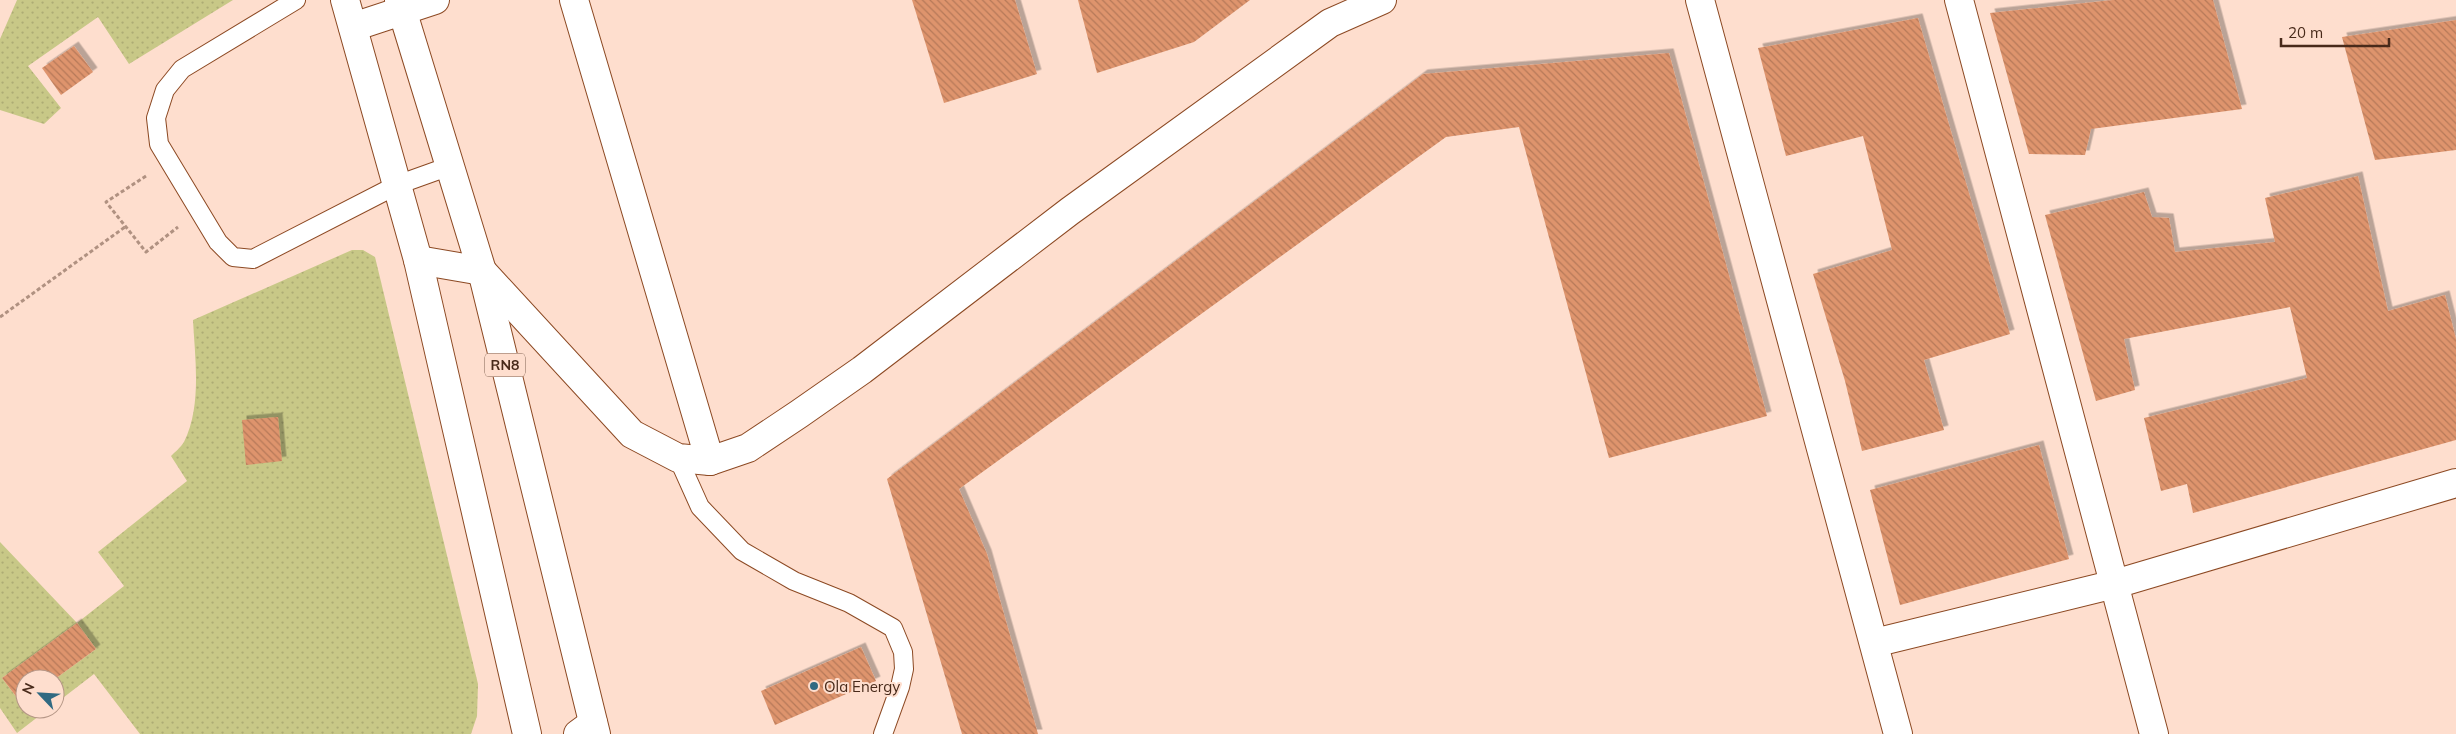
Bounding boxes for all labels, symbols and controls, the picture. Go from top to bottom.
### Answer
scale bar [2281,15,2388,47]
text: 20 m [2288,23,2323,42]
road number: RN8 [485,354,525,376]
north arrow [15,669,65,719]
place label: Ola Energy [824,677,900,696]
text: N [18,680,39,697]
marker: Ola Energy [808,680,820,692]

